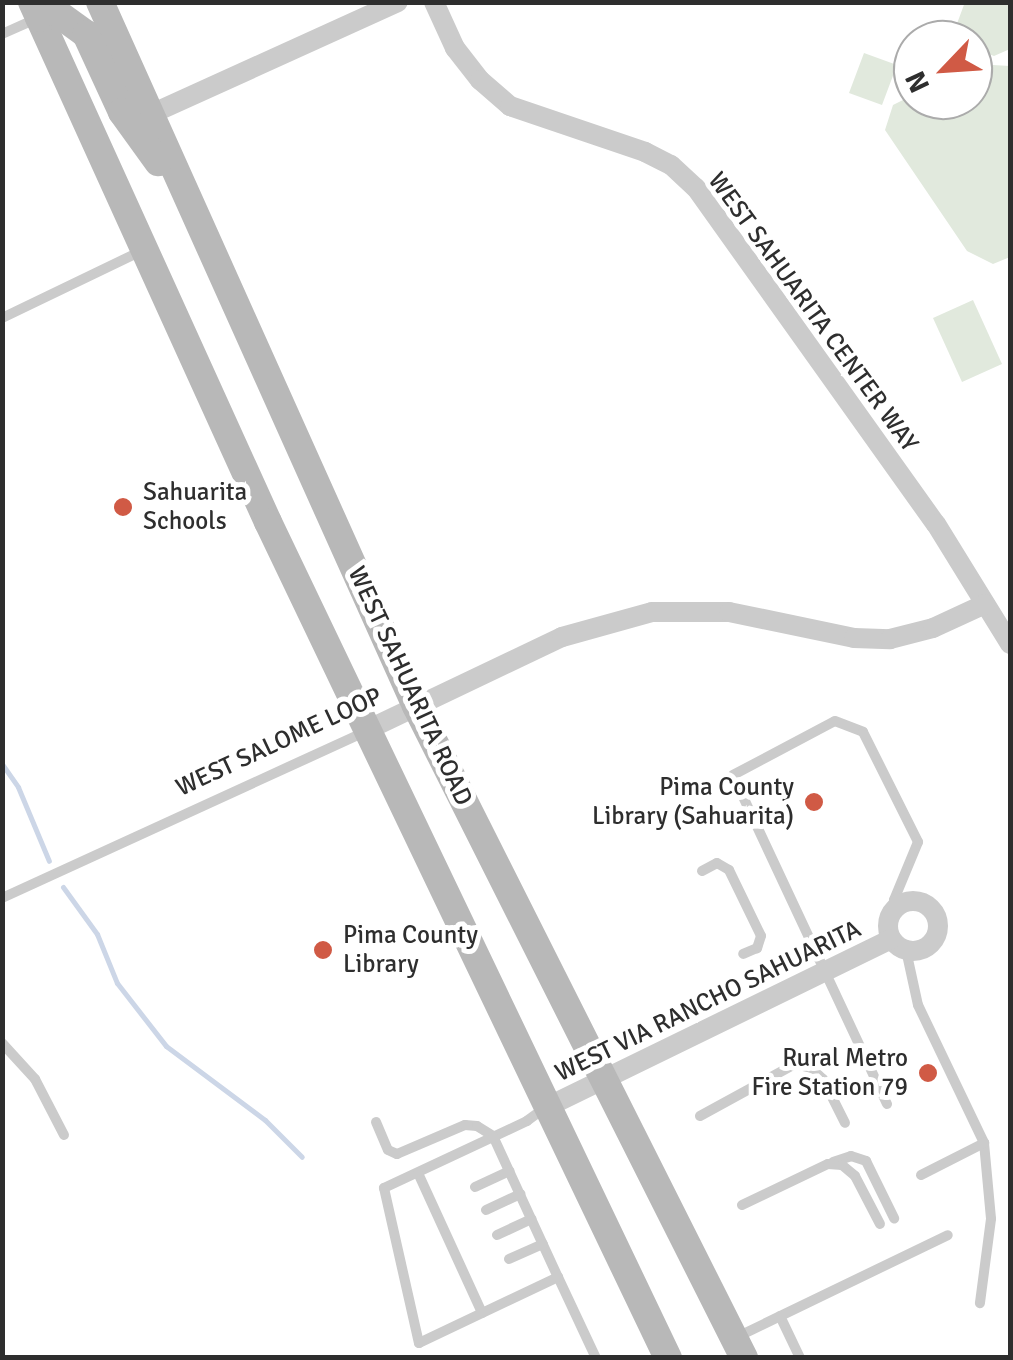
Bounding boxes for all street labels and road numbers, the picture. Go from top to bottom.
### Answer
street label: WEST SAHUARITA CENTER WAY [701,166,925,458]
street label: WEST SAHUARITA ROAD [341,562,479,810]
street label: WEST SALOME LOOP [171,681,387,803]
street label: WEST VIA RANCHO SAHUARITA [550,914,866,1088]

